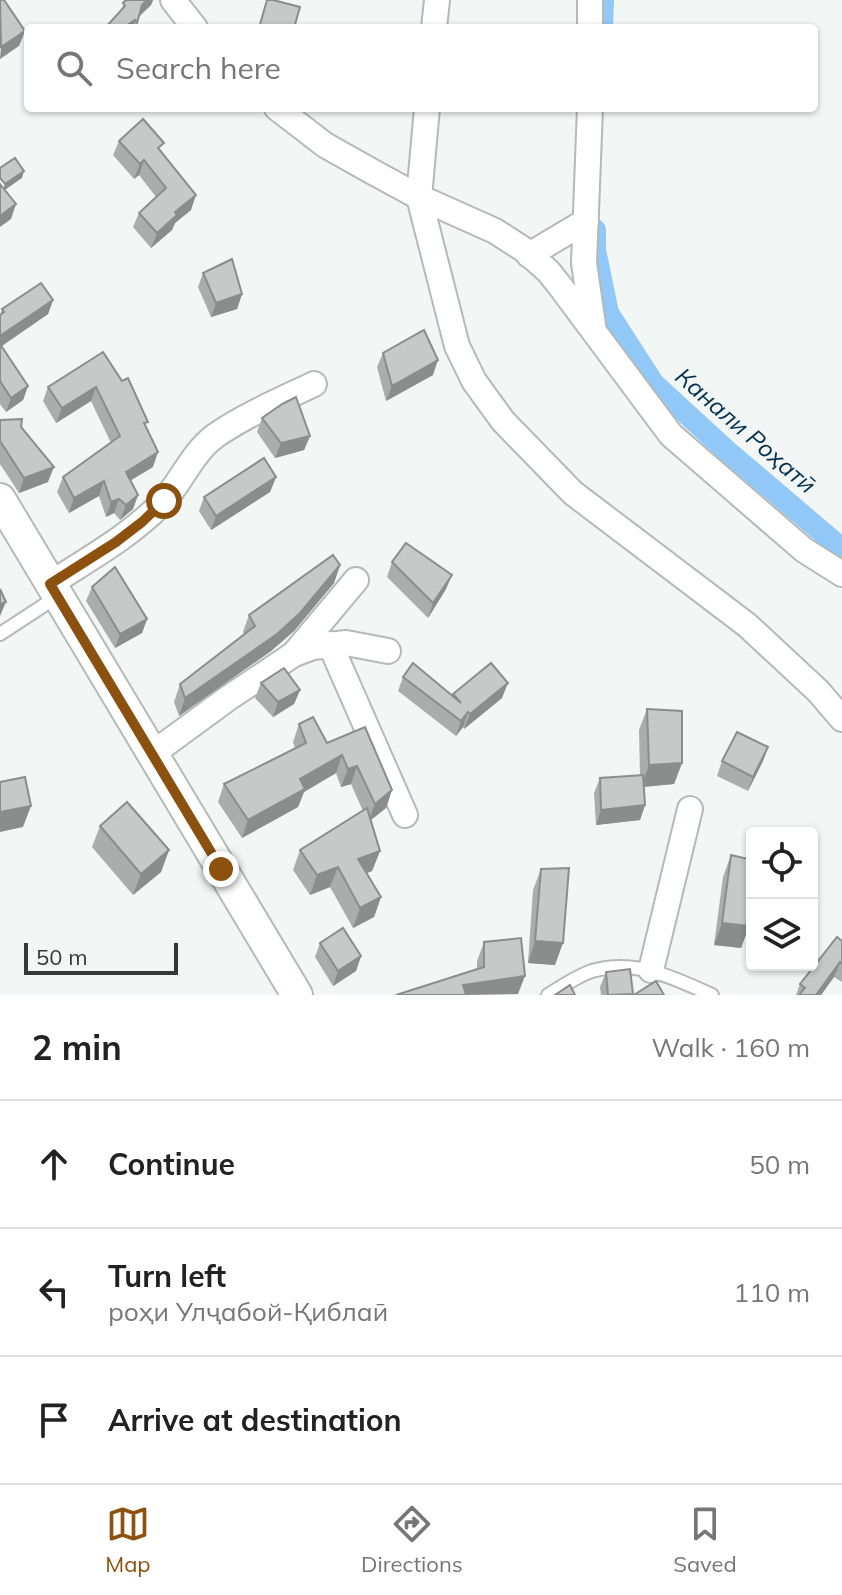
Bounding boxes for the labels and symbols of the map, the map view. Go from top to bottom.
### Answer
water label: Канали Роҳатӣ [670,361,822,499]
route start [146,483,182,519]
route end [203,851,239,887]
scale bar [24,939,178,975]

